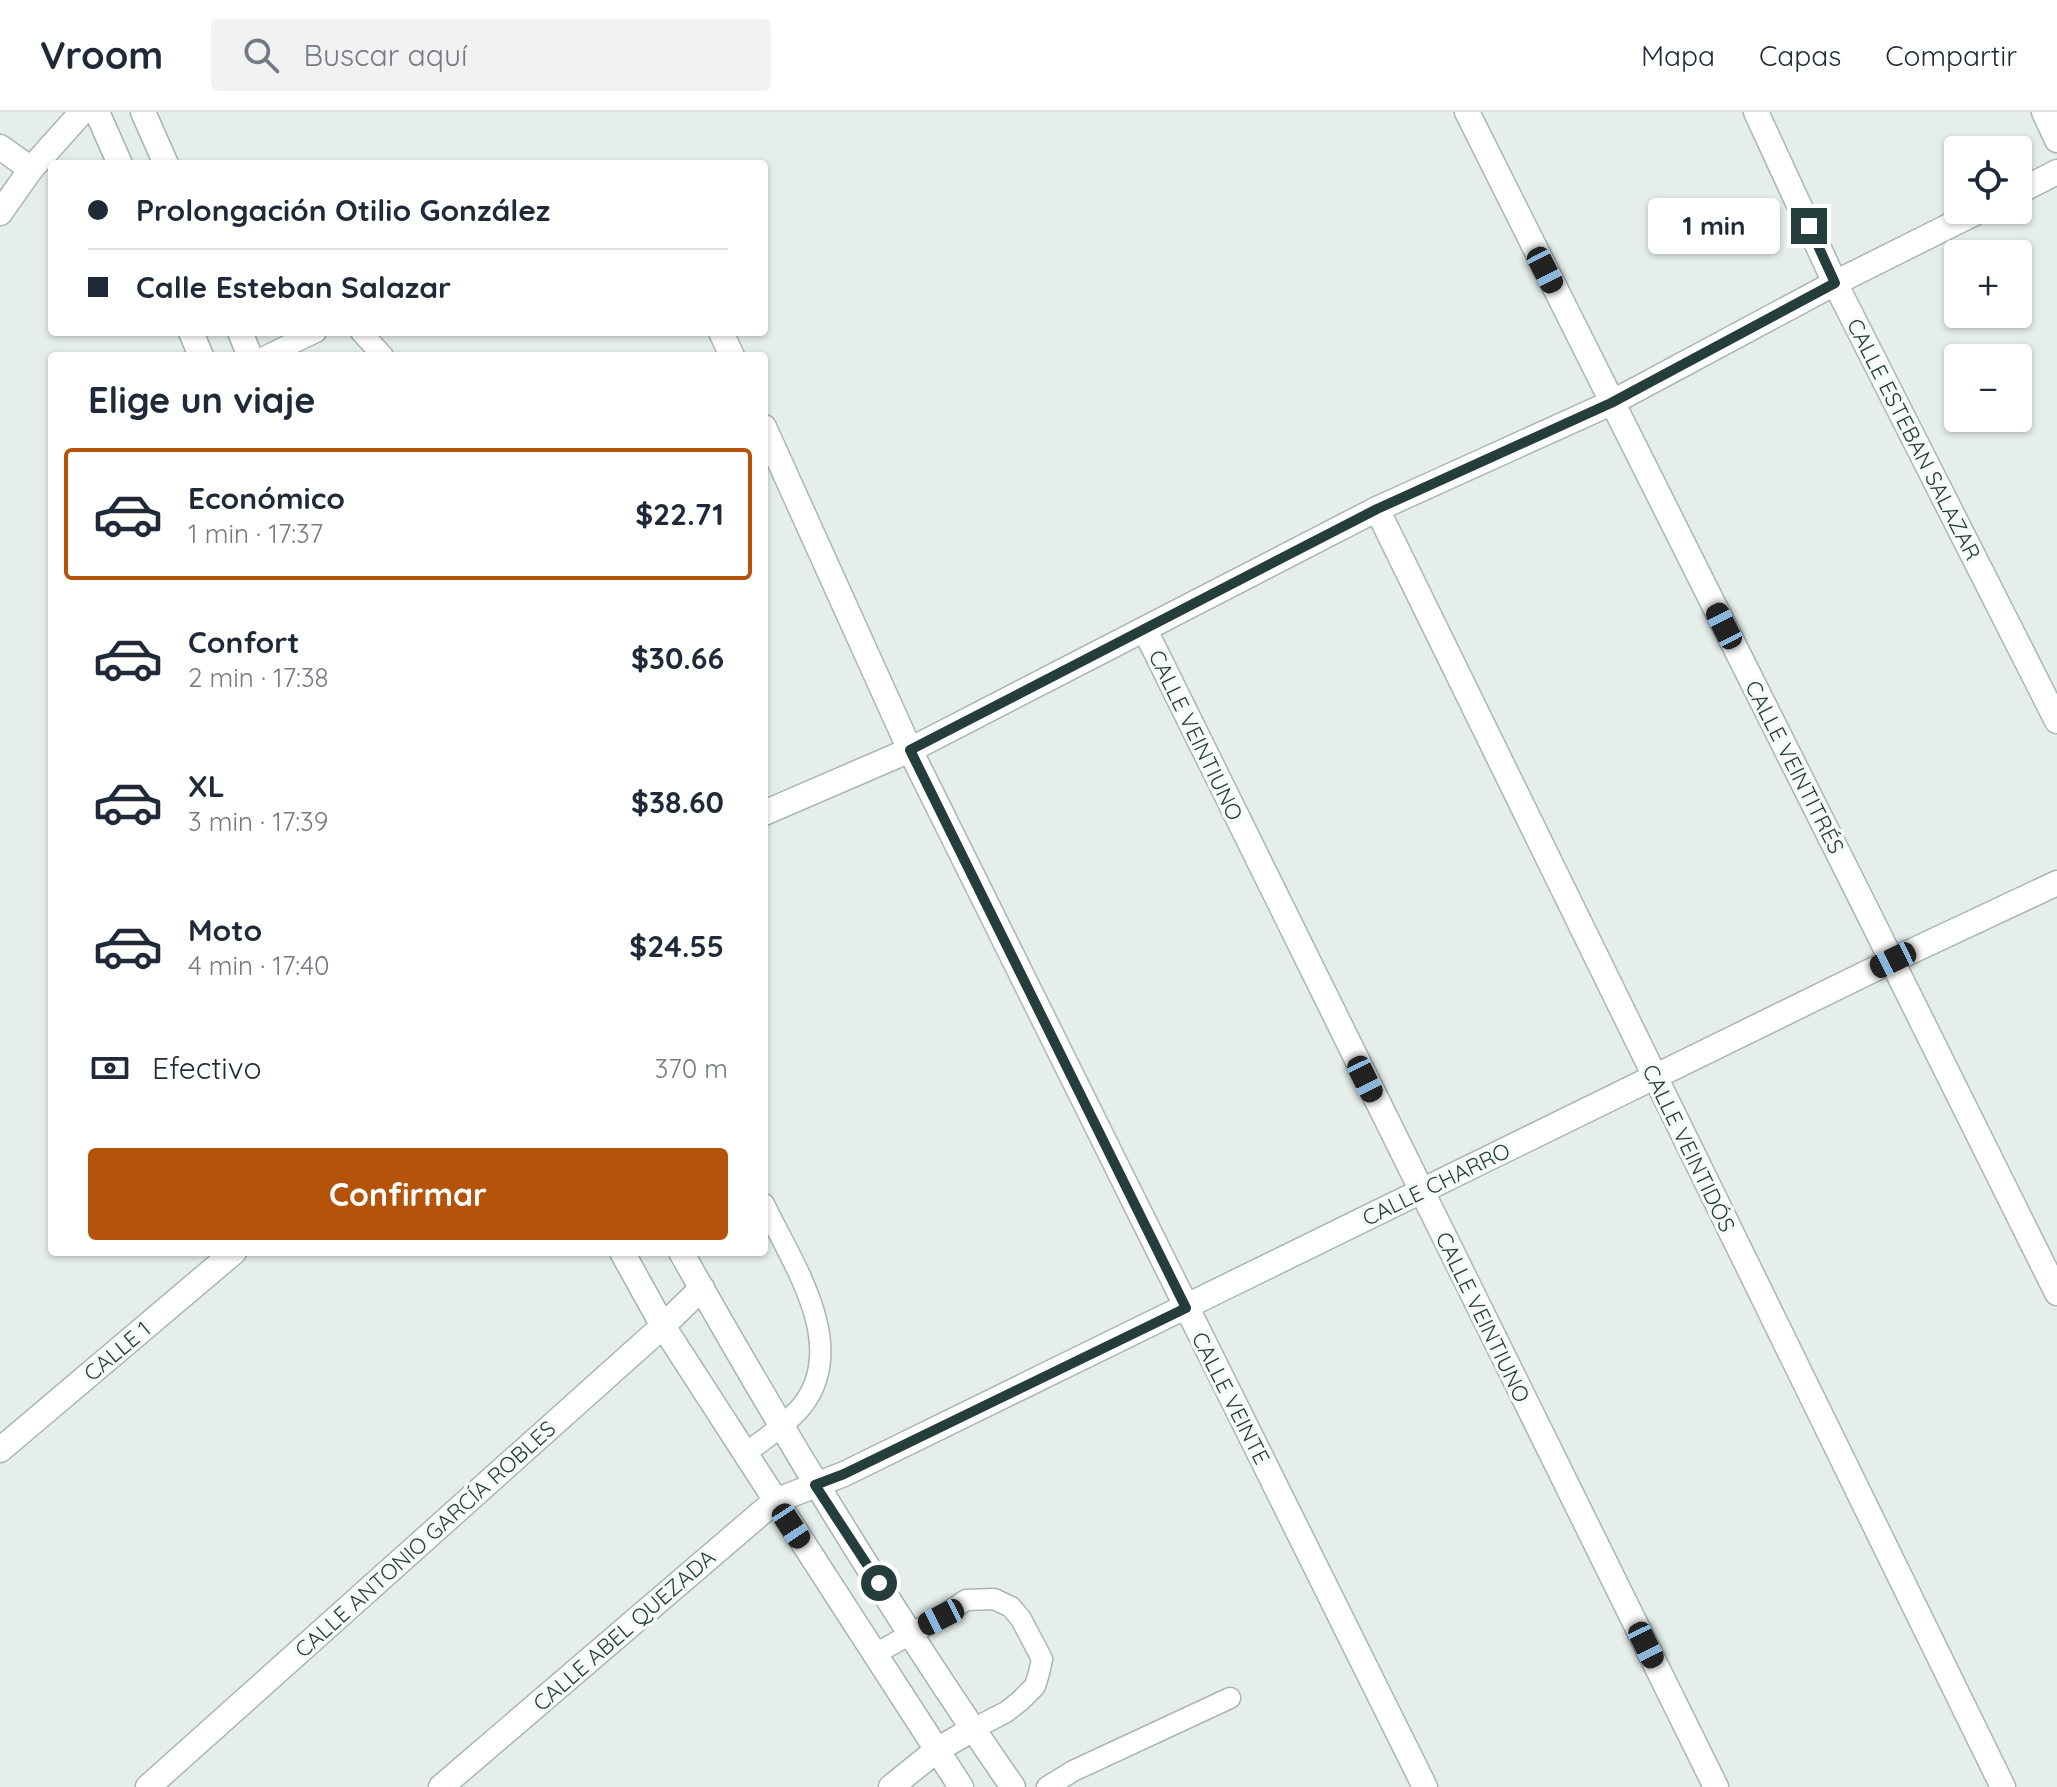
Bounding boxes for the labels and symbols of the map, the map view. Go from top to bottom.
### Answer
callout: 1 min [1649,198,1781,254]
route end [1791,208,1827,244]
car [1523,243,1567,297]
street label: CALLE ESTEBAN SALAZAR [1841,314,1987,564]
car [1702,599,1746,653]
street label: CALLE VEINTIUNO [1143,645,1249,825]
street label: CALLE VEINTITRÉS [1739,676,1851,858]
car [1866,939,1920,981]
car [1344,1052,1386,1106]
street label: CALLE VEINTIDÓS [1636,1060,1742,1236]
street label: CALLE CHARRO [1357,1136,1515,1232]
street label: CALLE VEINTIUNO [1430,1227,1536,1407]
street label: CALLE 1 [78,1315,156,1387]
street label: CALLE VEINTE [1186,1327,1276,1469]
street label: CALLE ANTONIO GARCÍA ROBLES [289,1414,561,1664]
car [768,1499,814,1553]
street label: CALLE ABEL QUEZADA [527,1543,721,1717]
route start [861,1565,897,1601]
car [914,1595,968,1639]
car [1625,1618,1667,1672]

